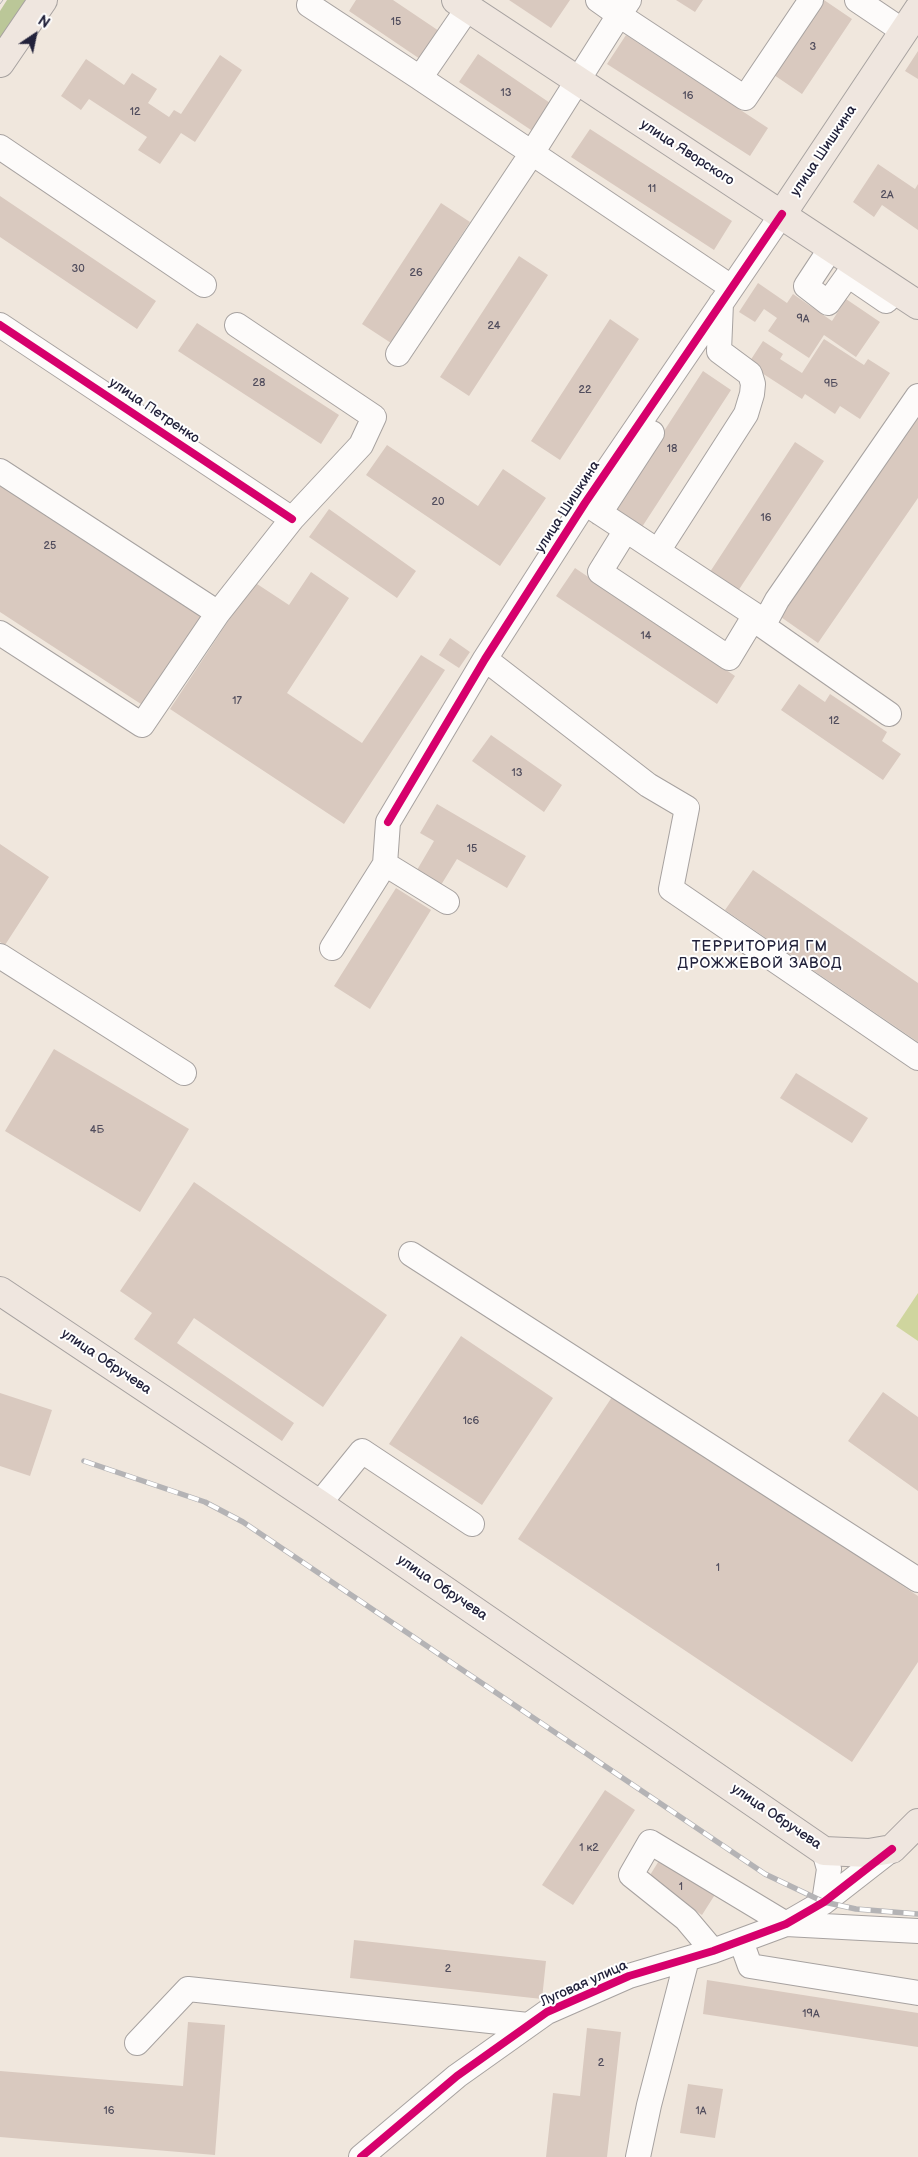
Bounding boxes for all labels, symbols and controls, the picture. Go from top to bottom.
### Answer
north arrow [10,10,60,60]
text: N [35,12,53,32]
house number: 15 [391,15,401,29]
house number: 3 [810,40,816,54]
house number: 13 [500,86,512,100]
house number: 16 [683,89,693,103]
street label: улица Шишкина [787,102,861,200]
house number: 12 [130,105,140,119]
street label: улица Яворского [637,116,737,190]
house number: 11 [648,182,656,196]
house number: 2А [880,188,894,202]
house number: 30 [71,262,85,276]
house number: 26 [409,266,423,280]
house number: 9А [796,312,810,326]
house number: 24 [487,319,501,333]
street label: улица Петренко [106,375,202,447]
house number: 28 [253,376,265,390]
house number: 9Б [824,377,838,391]
house number: 22 [579,383,591,397]
house number: 18 [667,442,677,456]
street label: улица Шишкина [532,458,604,556]
house number: 20 [432,495,444,509]
house number: 16 [761,511,771,525]
house number: 25 [44,539,56,553]
house number: 14 [641,629,651,643]
house number: 17 [232,694,242,708]
house number: 12 [829,714,839,728]
house number: 13 [511,766,523,780]
house number: 15 [467,842,477,856]
district label: ТЕРРИТОРИЯ ГМ ДРОЖЖЕВОЙ ЗАВОД [676,938,844,973]
house number: 4Б [90,1123,104,1137]
street label: улица Обручева [58,1326,154,1398]
house number: 1с6 [463,1414,479,1428]
street label: улица Обручева [394,1552,490,1624]
house number: 1 [716,1561,720,1575]
street label: улица Обручева [728,1781,824,1853]
house number: 1 к2 [579,1841,599,1855]
house number: 1 [679,1880,683,1894]
street label: Луговая улица [538,1957,630,2011]
house number: 2 [445,1962,451,1976]
house number: 19А [802,2007,820,2021]
house number: 2 [598,2056,604,2070]
house number: 16 [104,2104,114,2118]
house number: 1А [696,2104,706,2118]

